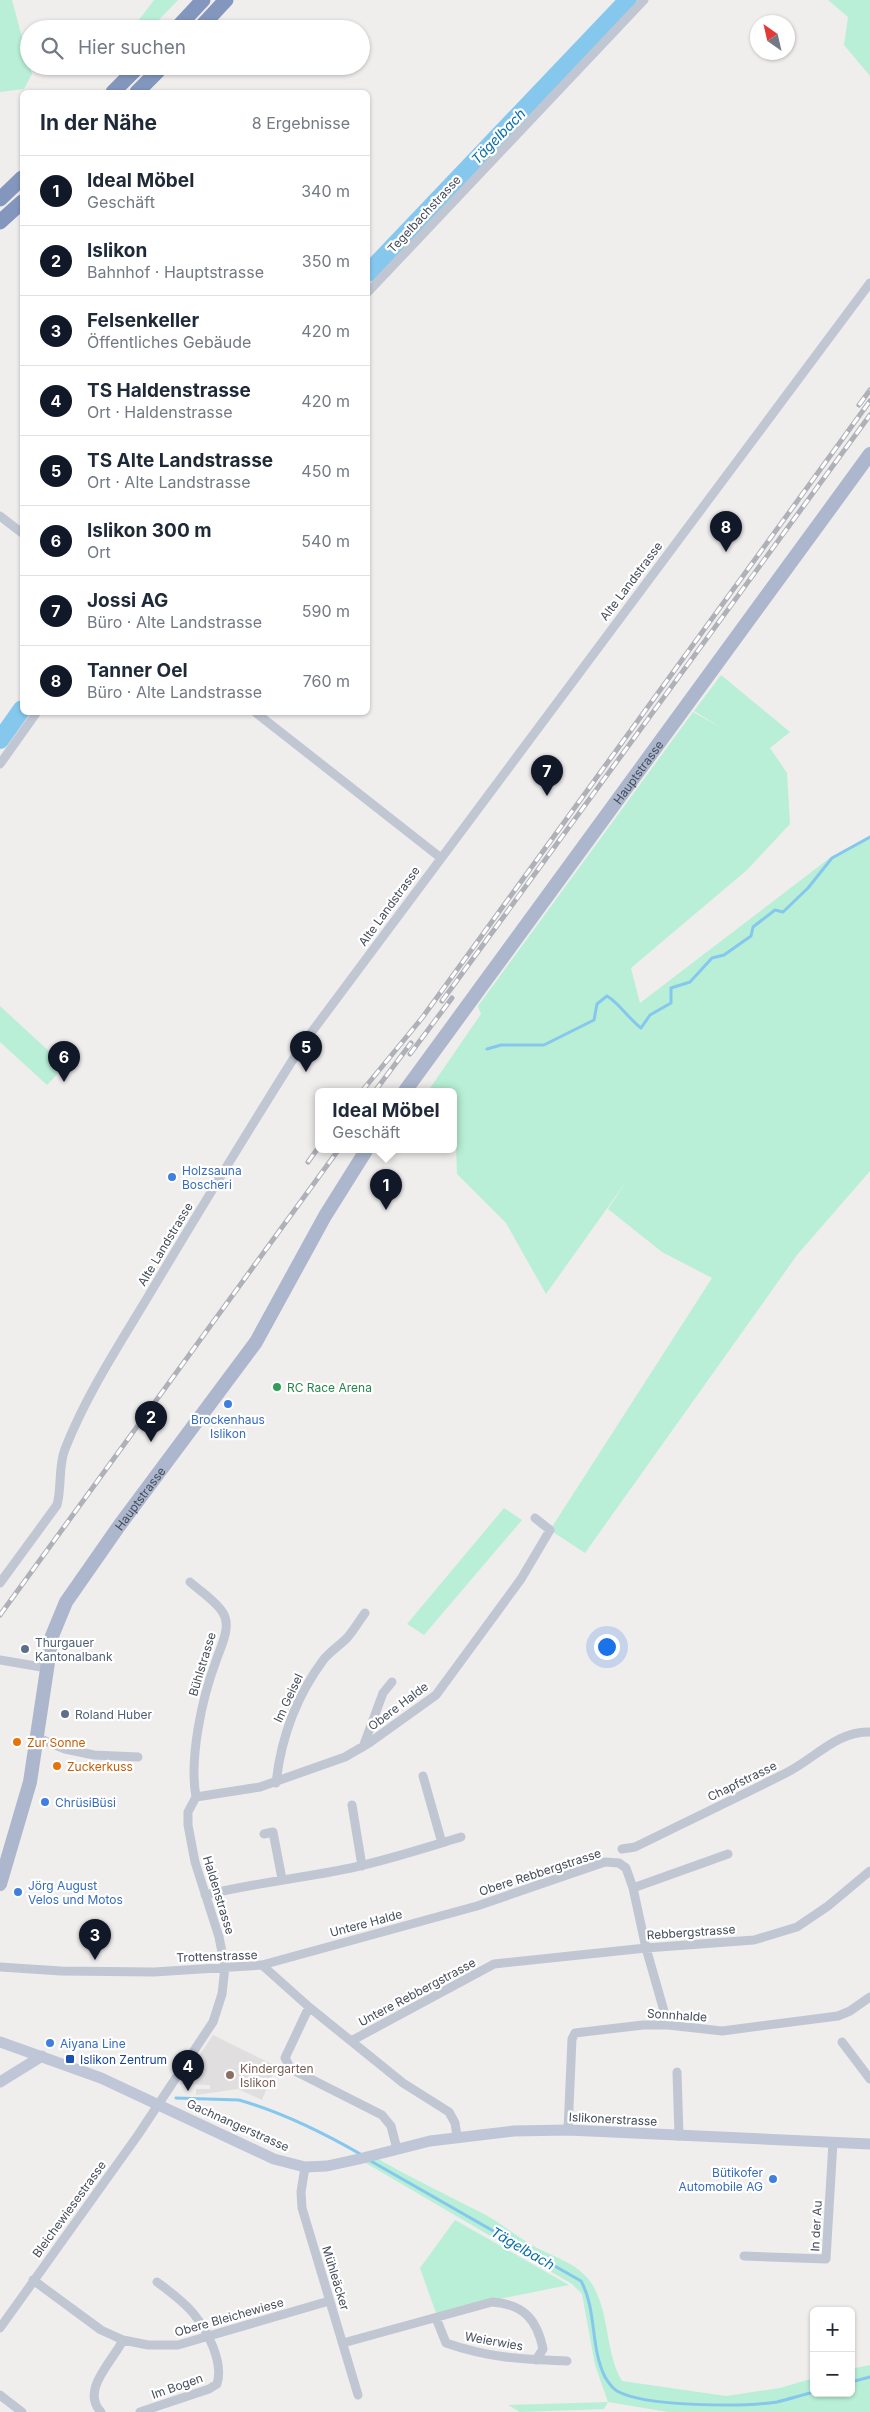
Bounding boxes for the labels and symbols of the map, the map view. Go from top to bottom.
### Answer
north arrow [750,15,795,60]
water label: Tägelbach [467,105,529,167]
street label: Tegelbachstrasse [384,172,464,256]
pin: 8 [710,511,742,552]
street label: Alte Landstrasse [597,539,665,623]
street label: Hauptstrasse [610,737,666,807]
pin: 7 [531,755,563,796]
street label: Alte Landstrasse [355,863,423,949]
pin: 5 [290,1031,322,1072]
pin: 6 [48,1041,80,1082]
place label: Holzsauna Boscheri [182,1163,242,1192]
pin: 1 [370,1169,402,1210]
marker: Holzsauna Boscheri [166,1171,178,1183]
street label: Alte Landstrasse [134,1200,196,1288]
place label: RC Race Arena [287,1380,372,1395]
marker: RC Race Arena [271,1381,283,1393]
marker: Brockenhaus Islikon [222,1398,234,1410]
pin: 2 [135,1401,167,1442]
place label: Brockenhaus Islikon [191,1412,265,1441]
street label: Hauptstrasse [111,1464,168,1533]
street label: Bühlstrasse [185,1630,219,1698]
your location [594,1634,620,1660]
place label: Thurgauer Kantonalbank [35,1635,113,1664]
marker: Thurgauer Kantonalbank [19,1643,31,1655]
street label: Im Geisel [270,1671,306,1725]
street label: Obere Halde [365,1679,431,1733]
place label: Roland Huber [75,1707,153,1722]
marker: Roland Huber [59,1708,71,1720]
place label: Zur Sonne [27,1735,86,1750]
marker: Zur Sonne [11,1736,23,1748]
street label: Chapfstrasse [705,1758,779,1804]
place label: Zuckerkuss [67,1759,133,1774]
marker: Zuckerkuss [51,1760,63,1772]
place label: ChrüsiBüsi [55,1795,116,1810]
marker: ChrüsiBüsi [39,1796,51,1808]
street label: Obere Rebbergstrasse [477,1845,603,1899]
street label: Haldenstrasse [200,1854,238,1936]
place label: Jörg August Velos und Motos [28,1878,123,1907]
marker: Jörg August Velos und Motos [12,1886,24,1898]
street label: Untere Halde [328,1906,404,1940]
pin: 3 [79,1919,111,1960]
street label: Rebbergstrasse [646,1921,736,1943]
street label: Trottenstrasse [176,1947,258,1965]
street label: Untere Rebbergstrasse [356,1955,478,2029]
street label: Sonnhalde [646,2005,708,2025]
place label: Aiyana Line [60,2036,126,2051]
marker: Aiyana Line [44,2037,56,2049]
pin: 4 [172,2050,204,2091]
place label: Islikon Zentrum [80,2052,167,2067]
marker: Islikon Zentrum [64,2053,76,2065]
place label: Kindergarten Islikon [240,2061,314,2090]
marker: Kindergarten Islikon [224,2069,236,2081]
street label: Gachnangerstrasse [184,2096,292,2154]
street label: Islikonerstrasse [568,2109,658,2129]
street label: Bleichewiesestrasse [29,2158,109,2260]
place label: Bütikofer Automobile AG [679,2165,763,2194]
marker: Bütikofer Automobile AG [767,2173,779,2185]
street label: In der Au [807,2200,825,2252]
water label: Tägelbach [488,2223,558,2273]
street label: Mühleäcker [319,2244,353,2312]
street label: Obere Bleichewiese [173,2294,285,2340]
street label: Weierwies [464,2329,524,2353]
street label: Im Bogen [149,2370,205,2402]

